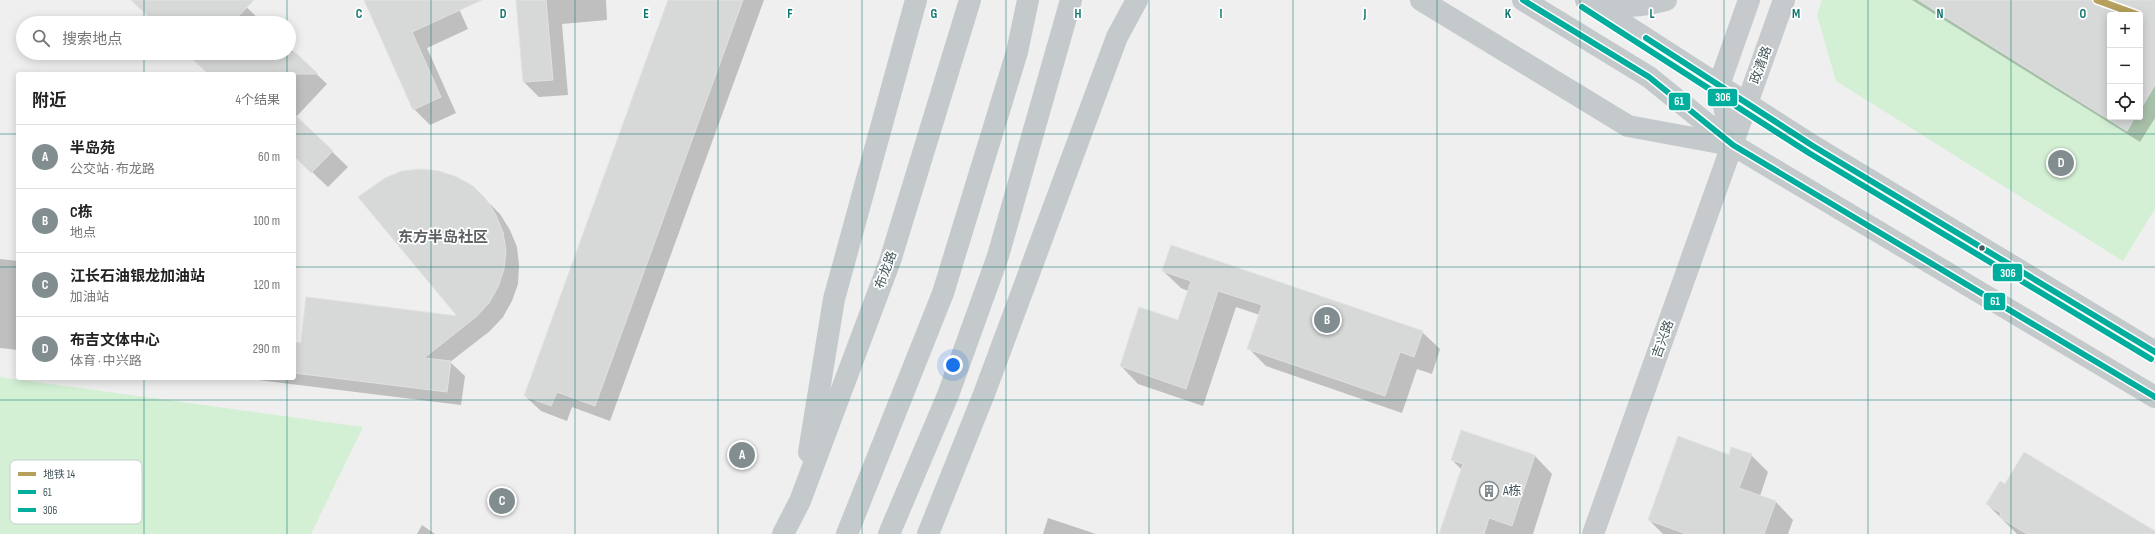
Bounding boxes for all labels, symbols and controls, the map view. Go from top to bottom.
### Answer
text: C [356,6,363,22]
text: D [500,6,507,22]
text: E [643,6,649,22]
text: F [787,6,793,22]
text: G [931,6,938,22]
text: H [1075,6,1082,22]
text: I [1220,6,1223,22]
text: J [1363,6,1367,22]
text: K [1505,6,1512,22]
text: L [1649,6,1655,22]
text: M [1792,6,1800,22]
text: N [1937,6,1944,22]
text: O [2080,6,2087,22]
map controls [2107,12,2143,120]
button: + [2107,12,2143,48]
search box [16,16,296,60]
icon: search [30,27,52,49]
text: 搜索地点 [62,30,122,49]
street label: 政清路 [1747,44,1775,86]
button: − [2107,48,2143,84]
button: locate [2107,84,2143,120]
line badge: 306 [1707,88,1738,107]
text: 附近 [32,91,66,111]
text: 306 [1715,91,1731,104]
text: 4个结果 [236,92,280,108]
line badge: 61 [1668,92,1691,111]
text: 61 [1674,95,1684,108]
text: 半岛苑 [70,139,115,158]
pin: D [2048,148,2074,178]
text: A [42,149,48,165]
text: 60 m [258,149,280,165]
text: 公交站 · 布龙路 [70,161,155,177]
text: C栋 [70,203,93,222]
text: B [42,213,48,229]
text: 100 m [253,213,280,229]
text: 地点 [70,225,96,241]
district label: 东方半岛社区 [398,228,488,247]
unlabelled marker [1977,243,1987,253]
street label: 布龙路 [872,249,900,291]
line badge: 306 [1992,263,2023,282]
text: 江长石油银龙加油站 [70,267,205,286]
text: 306 [2000,267,2016,280]
text: C [42,277,48,293]
text: 120 m [254,277,280,293]
text: 加油站 [70,289,109,305]
line badge: 61 [1983,292,2006,311]
text: 61 [1990,295,2000,308]
pin: B [1314,305,1340,335]
street label: 吉兴路 [1649,318,1677,360]
text: 布吉文体中心 [70,331,160,350]
text: D [42,341,48,357]
text: 290 m [253,341,280,357]
text: 体育 · 中兴路 [70,353,142,369]
your location [943,355,963,375]
pin: A [729,440,755,470]
legend [10,460,142,524]
text: 地铁 14 [43,468,76,481]
building icon: A栋 [1478,480,1500,502]
place label: A栋 [1502,483,1522,499]
text: 61 [43,486,52,499]
pin: C [489,486,515,516]
text: 306 [43,504,58,517]

